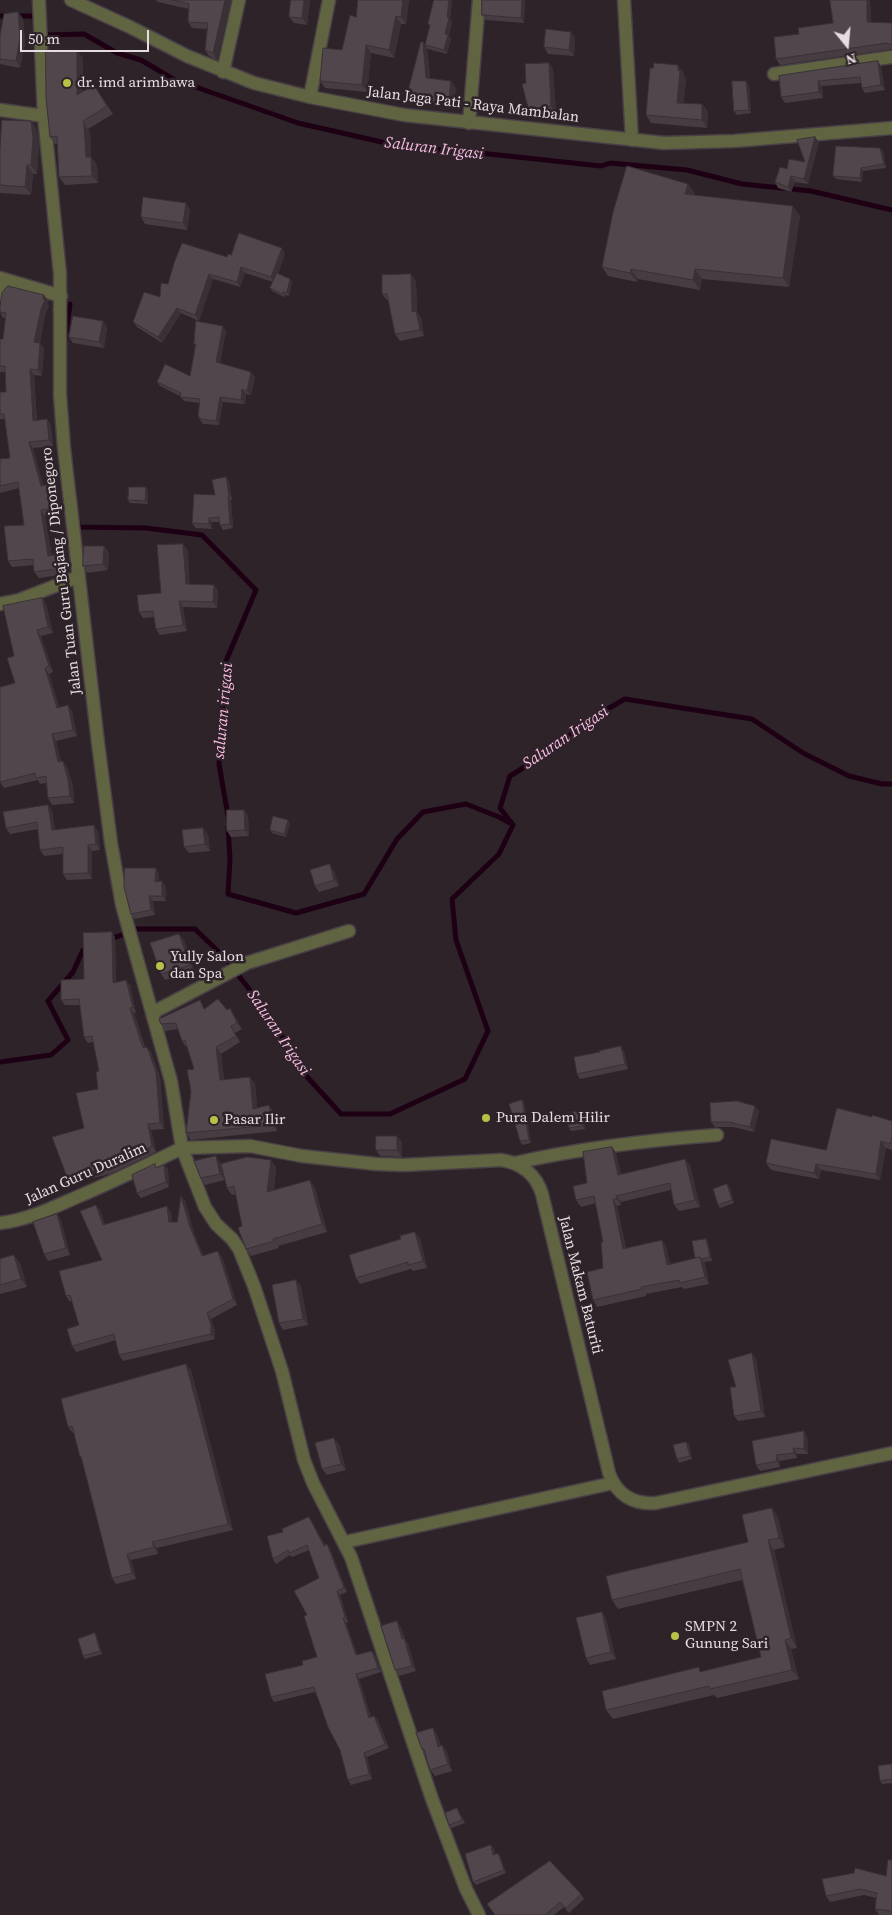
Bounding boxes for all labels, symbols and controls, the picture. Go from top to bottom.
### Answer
scale bar [22,20,151,52]
north arrow [822,20,872,70]
text: 50 m [28,28,60,49]
text: N [844,48,859,70]
place label: dr. imd arimbawa [77,74,195,92]
marker: dr. imd arimbawa [61,77,73,89]
street label: Jalan Jaga Pati - Raya Mambalan [366,83,580,127]
water label: Saluran Irigasi [383,133,485,165]
street label: Jalan Tuan Guru Bajang / Diponegoro [38,446,86,696]
water label: saluran irigasi [210,662,238,760]
water label: Saluran Irigasi [519,702,613,774]
place label: Yully Salon dan Spa [170,948,244,983]
marker: Yully Salon dan Spa [154,960,166,972]
water label: Saluran Irigasi [242,986,314,1080]
place label: Pura Dalem Hilir [496,1109,610,1127]
place label: Pasar Ilir [224,1111,285,1129]
marker: Pura Dalem Hilir [480,1112,492,1124]
marker: Pasar Ilir [208,1114,220,1126]
street label: Jalan Guru Duralim [23,1139,149,1209]
street label: Jalan Makam Baturiti [554,1214,606,1356]
place label: SMPN 2 Gunung Sari [685,1618,768,1653]
marker: SMPN 2 Gunung Sari [669,1630,681,1642]

